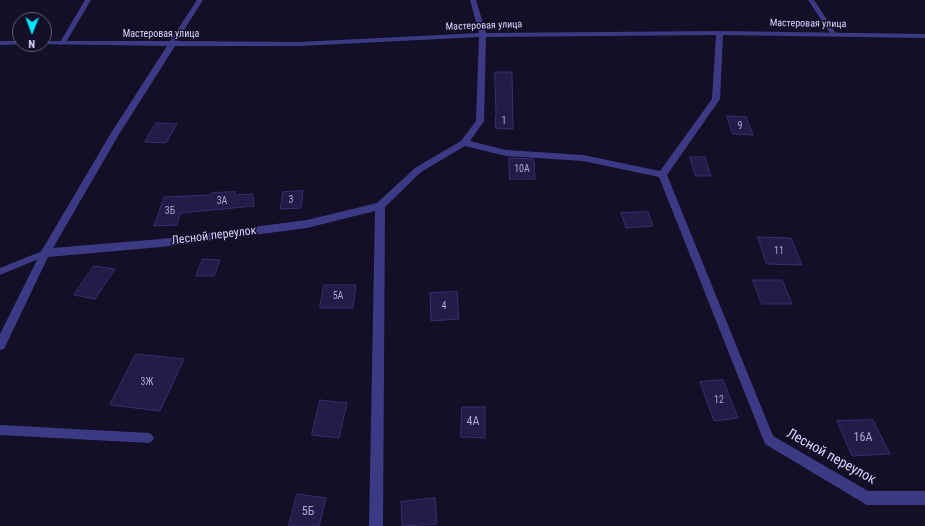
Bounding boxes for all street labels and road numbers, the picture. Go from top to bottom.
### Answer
street label: Мастеровая улица [770,17,846,31]
street label: Мастеровая улица [446,19,522,33]
street label: Мастеровая улица [123,28,199,40]
street label: Лесной переулок [171,224,257,248]
street label: Лесной переулок [783,425,879,489]

